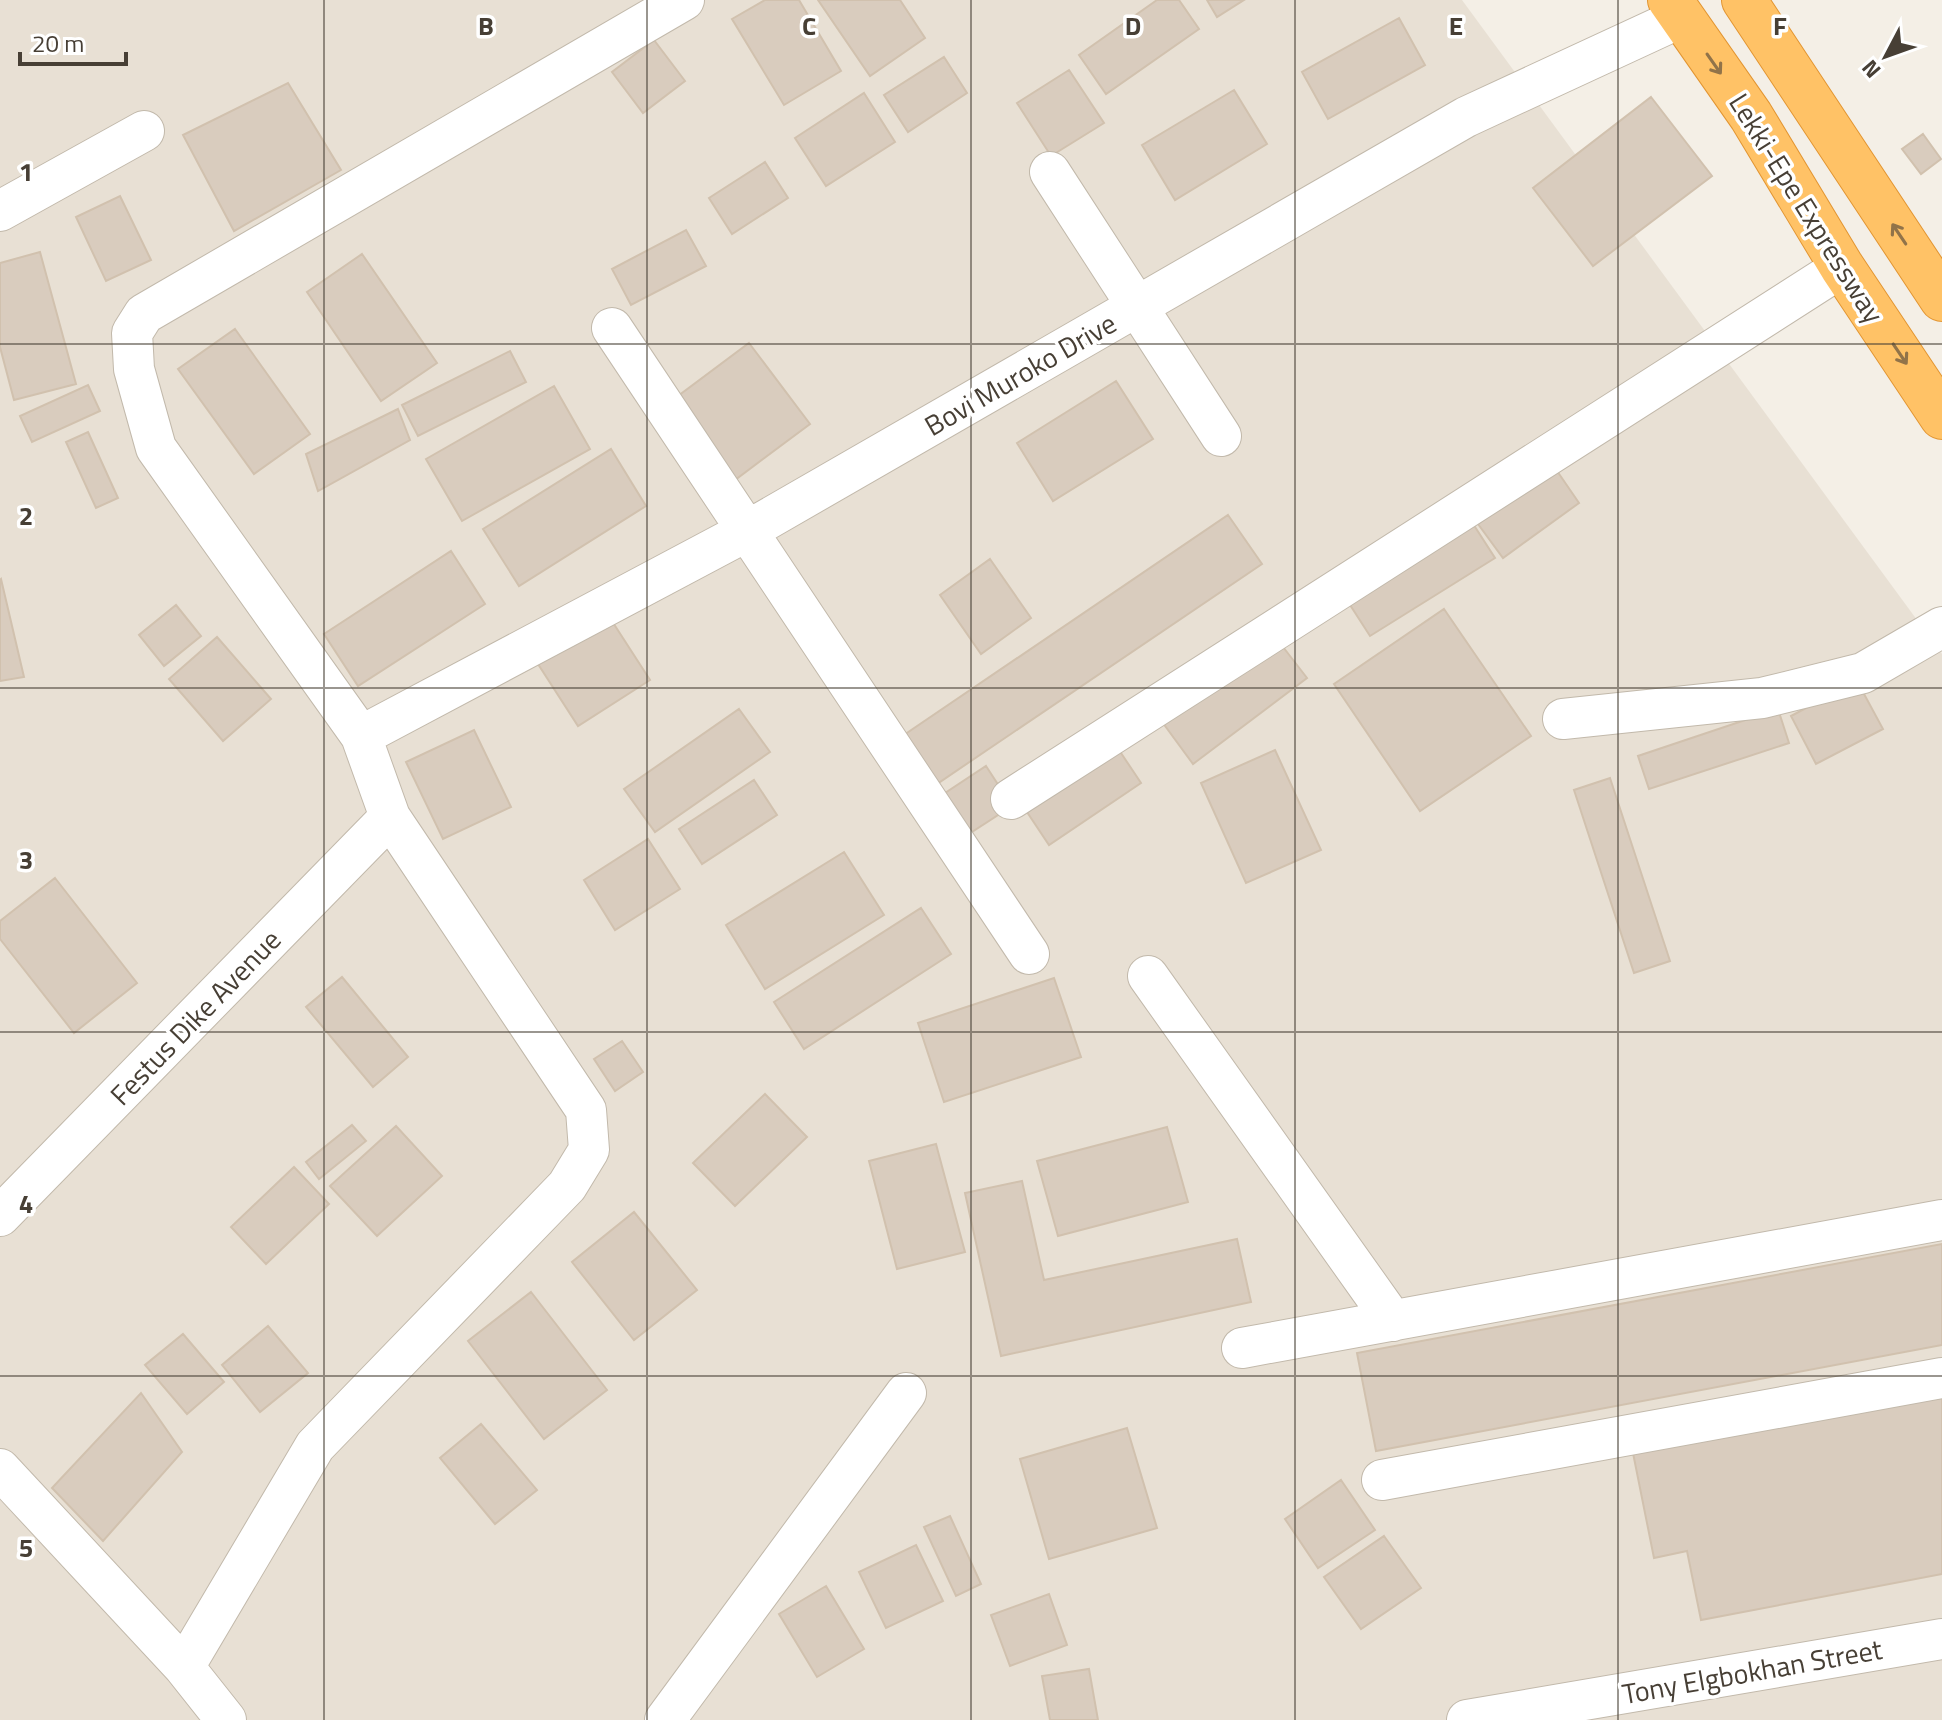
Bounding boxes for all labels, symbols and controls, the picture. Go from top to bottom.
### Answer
text: B [478,6,494,45]
text: C [802,6,816,45]
text: D [1125,6,1141,45]
text: E [1449,6,1463,45]
text: F [1773,6,1787,45]
scale bar [20,16,126,66]
north arrow [1846,16,1926,96]
text: 20 m [32,25,84,61]
text: N [1853,52,1889,86]
one-way arrow [1706,53,1722,75]
street label: Lekki-Epe Expressway [1719,85,1895,331]
text: 1 [19,152,33,191]
one-way arrow [1891,223,1907,246]
street label: Bovi Muroko Drive [916,302,1124,446]
one-way arrow [1892,342,1908,364]
text: 2 [19,496,33,535]
text: 3 [19,840,33,879]
street label: Festus Dike Avenue [100,919,290,1115]
text: 4 [19,1184,33,1223]
text: 5 [19,1528,33,1567]
street label: Tony Elgbokhan Street [1619,1627,1886,1715]

